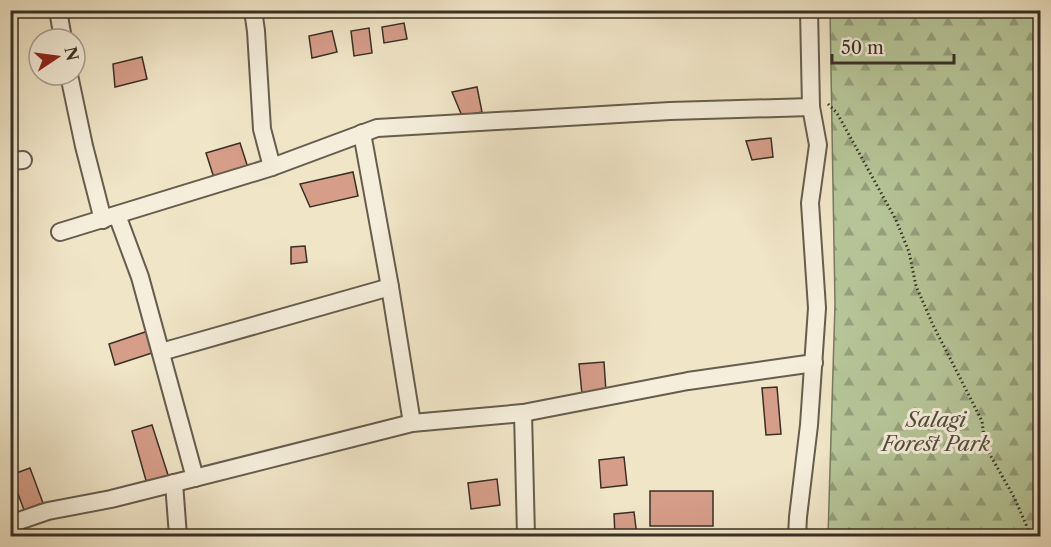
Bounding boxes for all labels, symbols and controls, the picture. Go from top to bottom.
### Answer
north arrow [27,27,87,87]
scale bar [832,27,954,65]
text: 50 m [841,37,884,59]
text: N [60,45,83,63]
park label: Salagi Forest Park [880,407,990,456]

